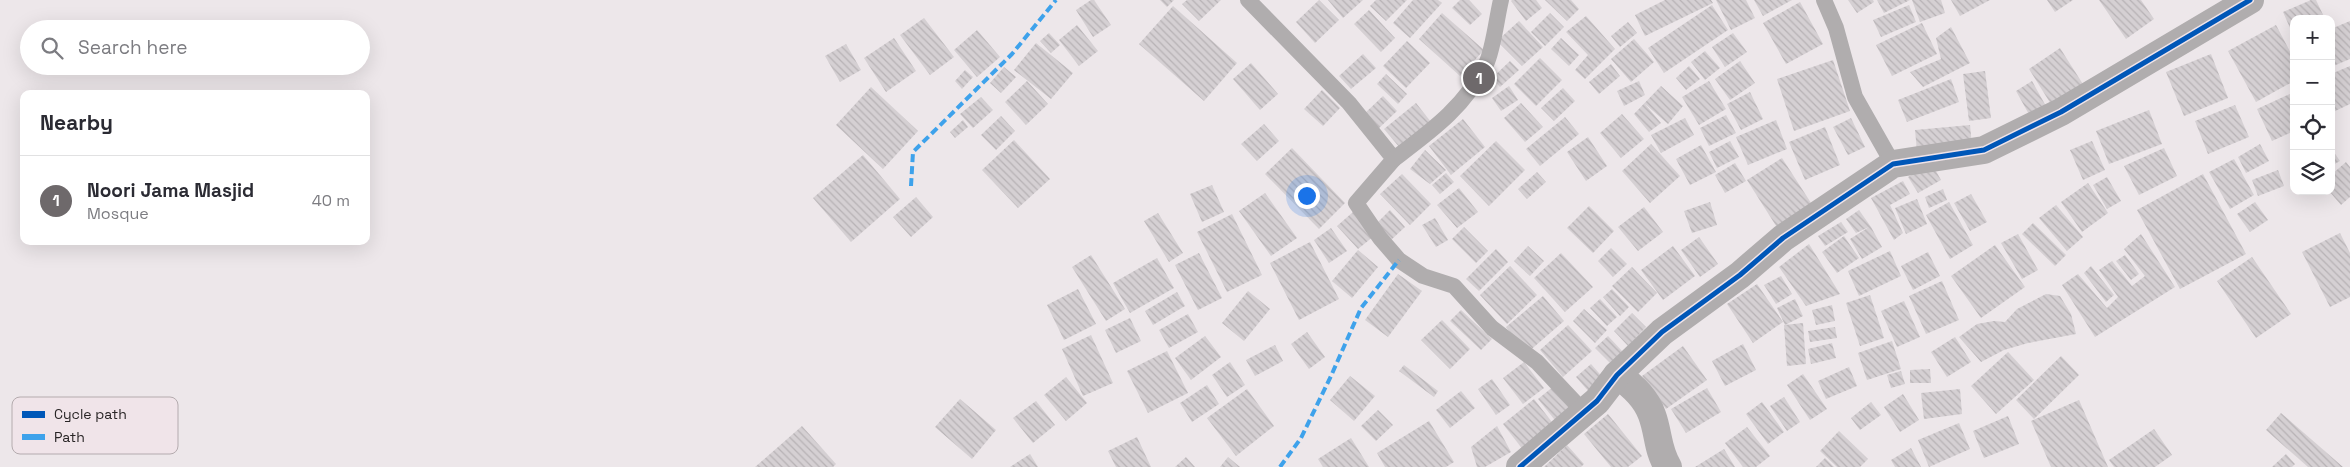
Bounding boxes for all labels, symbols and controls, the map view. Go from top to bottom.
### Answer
map controls [2290,15,2335,195]
button: + [2290,15,2335,60]
search box [20,20,370,75]
icon: search [38,34,66,62]
text: Search here [78,35,188,60]
pin: 1 [1463,59,1495,97]
button: − [2290,60,2335,105]
button: locate [2290,105,2335,150]
text: Nearby [40,109,113,136]
button: layers [2290,150,2335,195]
text: Noori Jama Masjid [87,178,254,203]
your location [1294,183,1320,209]
text: 1 [52,190,60,211]
text: 40 m [312,190,350,211]
text: Mosque [87,203,149,224]
legend [12,397,178,454]
text: Cycle path [54,405,127,423]
text: Path [54,428,85,446]

